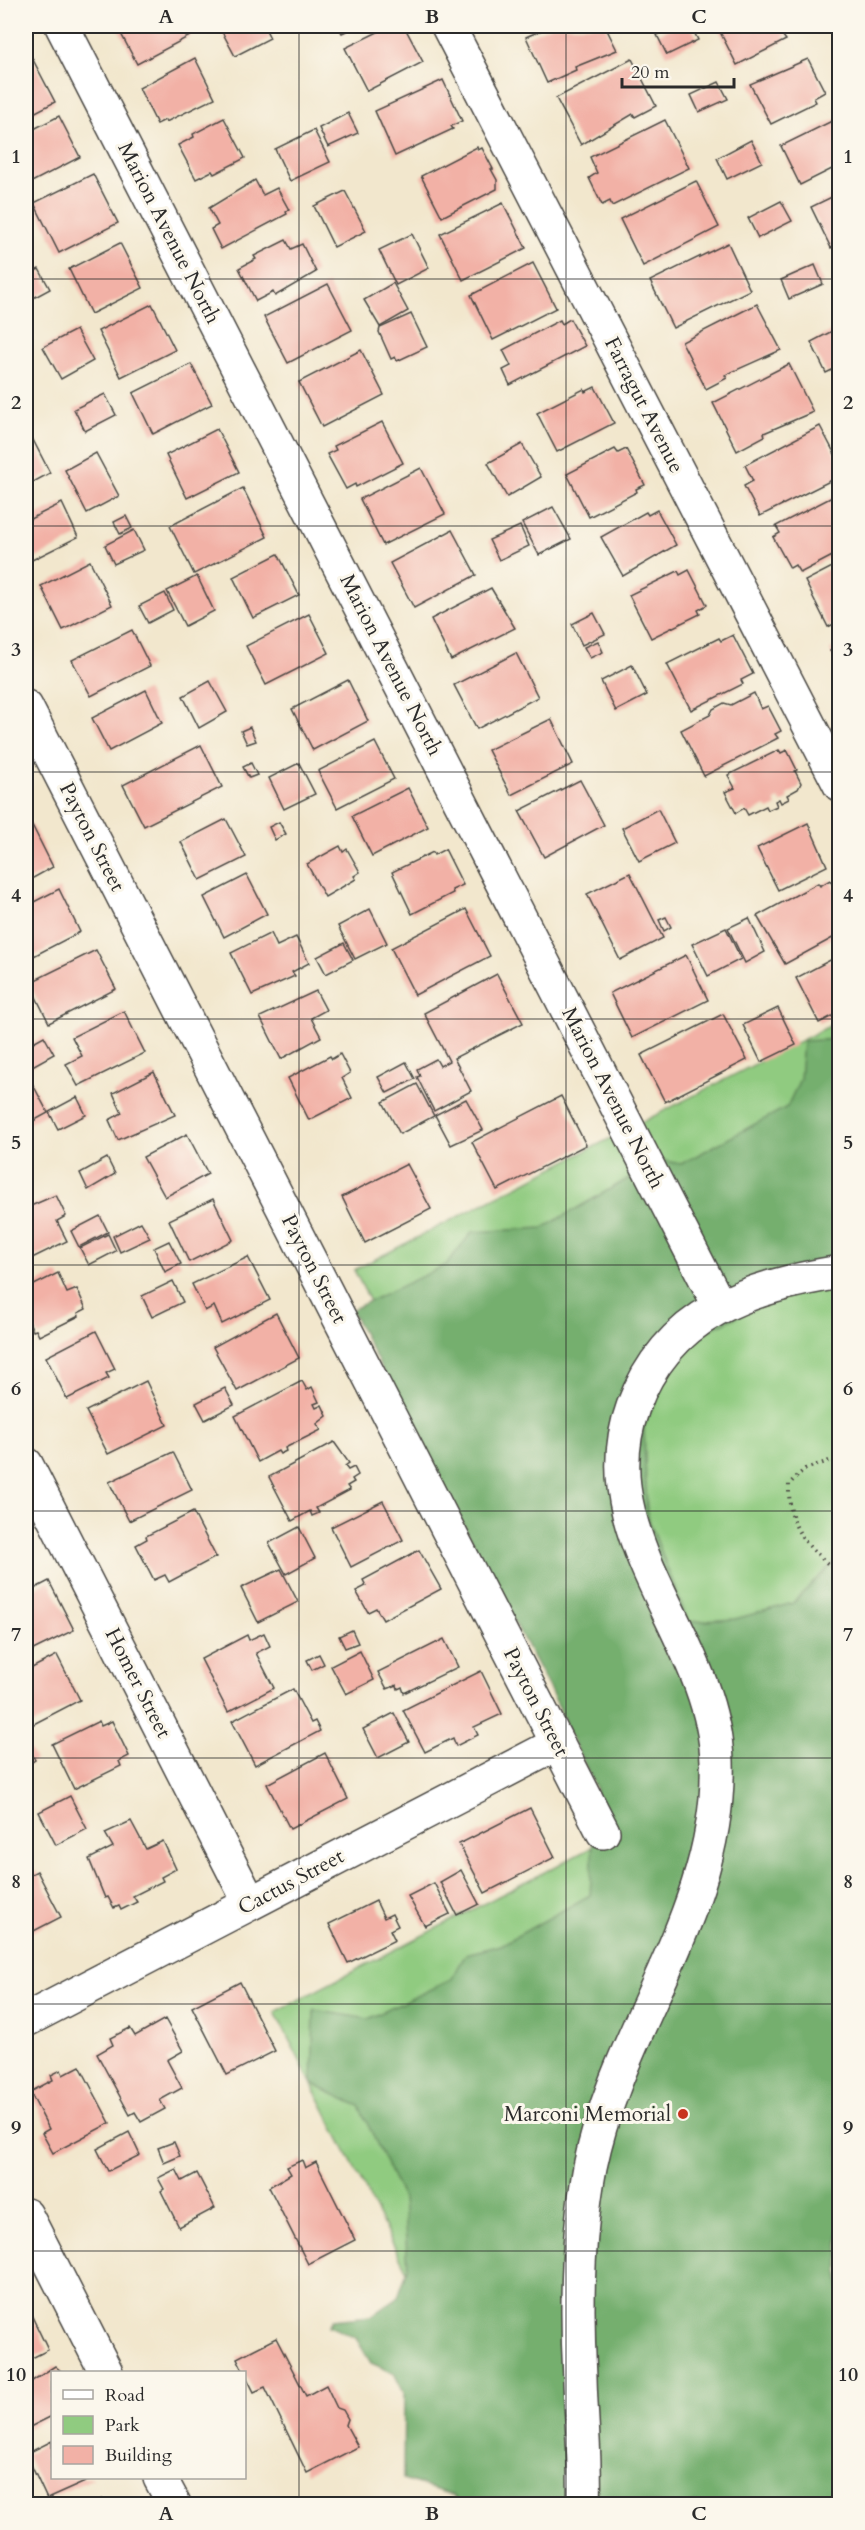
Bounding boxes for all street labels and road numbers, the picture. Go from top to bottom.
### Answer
street label: Marion Avenue North [111,137,228,329]
street label: Farragut Avenue [597,332,691,478]
street label: Marion Avenue North [333,569,450,761]
street label: Payton Street [52,778,132,897]
street label: Marion Avenue North [555,1002,672,1194]
street label: Payton Street [274,1210,354,1329]
street label: Homer Street [98,1623,178,1743]
street label: Payton Street [496,1643,576,1762]
street label: Cactus Street [233,1842,349,1922]

